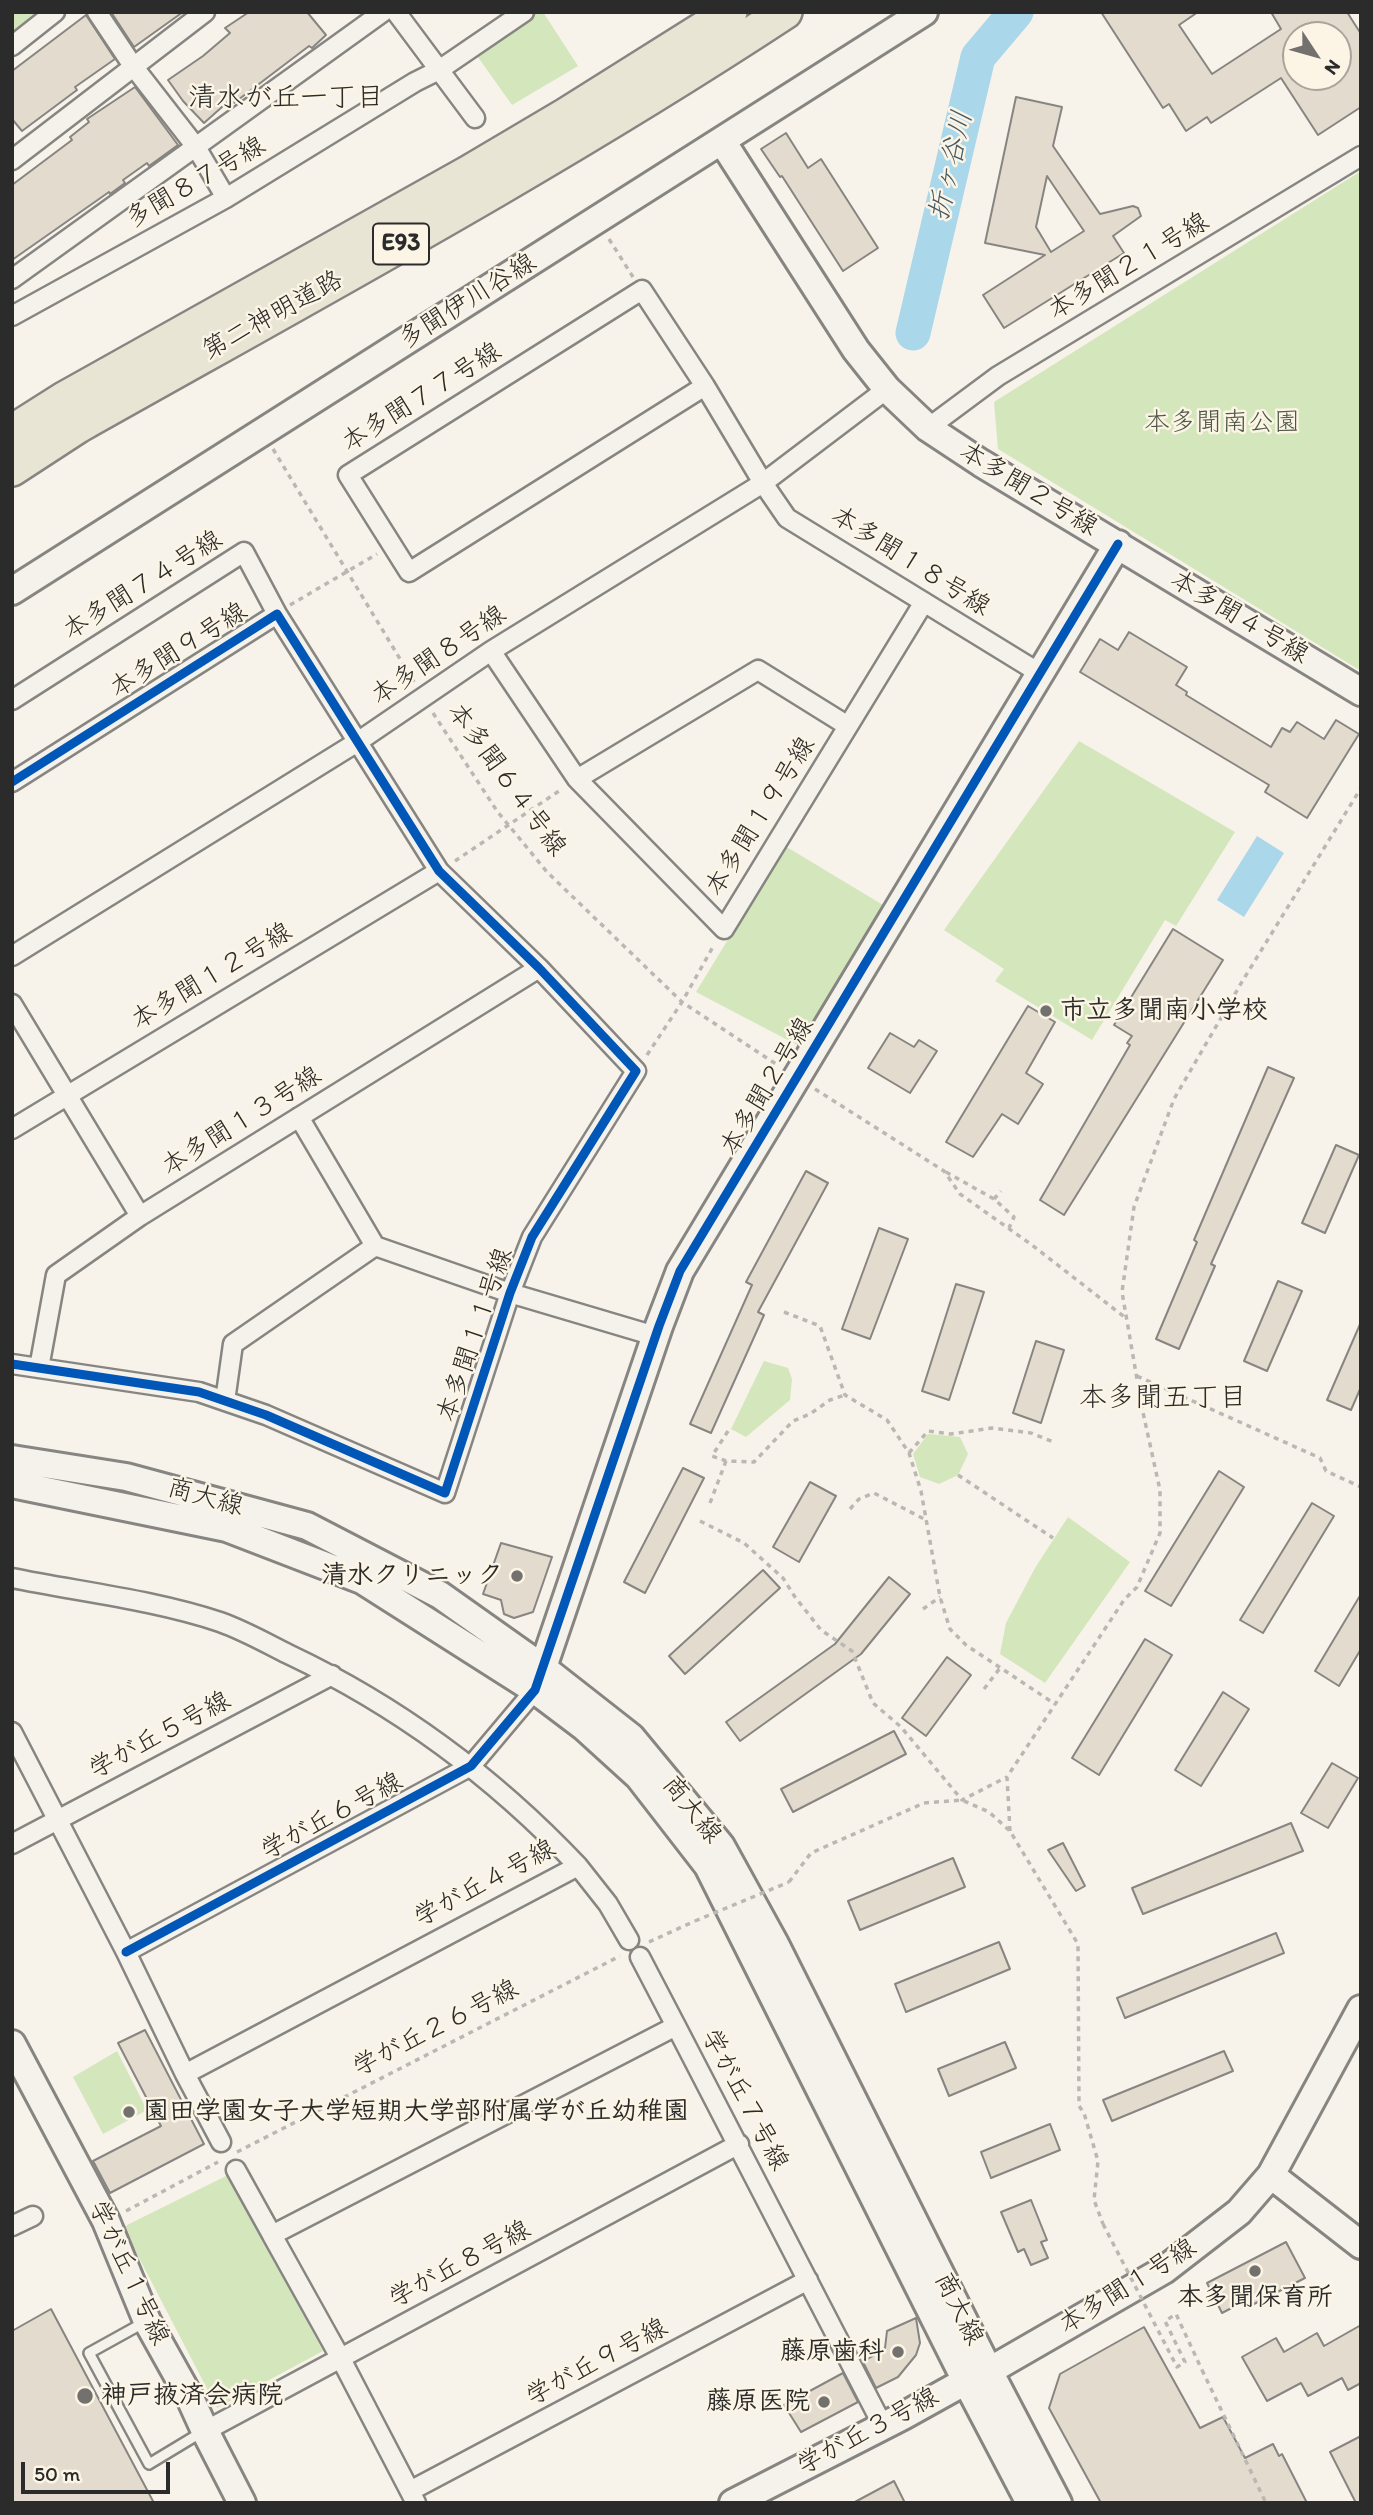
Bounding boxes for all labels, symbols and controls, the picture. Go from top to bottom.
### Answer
north arrow [1282,21,1352,91]
text: N [1320,56,1346,79]
district label: 清水が丘一丁目 [188,82,384,116]
water label: 折ヶ谷川 [923,108,981,224]
street label: 多聞８７号線 [121,130,271,236]
street label: 本多聞２１号線 [1043,207,1215,327]
road number: E93 [373,224,429,264]
street label: 多聞伊川谷線 [394,247,542,357]
street label: 第二神明道路 [197,265,349,367]
street label: 本多聞７７号線 [337,337,507,459]
park label: 本多聞南公園 [1144,407,1300,439]
street label: 本多聞２号線 [953,436,1103,544]
street label: 本多聞１８号線 [825,501,995,623]
street label: 本多聞７４号線 [58,525,228,647]
street label: 本多聞４号線 [1164,564,1314,672]
street label: 本多聞９号線 [105,596,253,706]
street label: 本多聞８号線 [366,599,512,713]
street label: 本多聞６４号線 [440,697,572,863]
street label: 本多聞１９号線 [700,732,822,902]
street label: 本多聞１２号線 [126,917,298,1037]
place label: 市立多聞南小学校 [1060,995,1268,1027]
marker: 市立多聞南小学校 [1038,1003,1054,1019]
street label: 本多聞２号線 [714,1012,822,1162]
street label: 本多聞１３号線 [157,1061,327,1183]
street label: 本多聞１１号線 [432,1244,520,1426]
district label: 本多聞五丁目 [1079,1382,1247,1416]
street label: 商大線 [163,1473,247,1523]
place label: 清水クリニック [321,1560,503,1592]
marker: 清水クリニック [509,1568,525,1584]
street label: 学が丘５号線 [84,1686,236,1786]
street label: 学が丘６号線 [256,1767,408,1867]
street label: 商大線 [654,1770,728,1850]
street label: 学が丘４号線 [409,1834,561,1934]
street label: 学が丘２６号線 [348,1974,524,2084]
street label: 学が丘７号線 [694,2024,794,2176]
place label: 園田学園女子大学短期大学部附属学が丘幼稚園 [143,2096,689,2128]
marker: 園田学園女子大学短期大学部附属学が丘幼稚園 [121,2104,137,2120]
street label: 学が丘１号線 [81,2196,175,2350]
street label: 学が丘８号線 [384,2215,536,2315]
street label: 本多聞１号線 [1054,2232,1202,2342]
marker: 本多聞保育所 [1247,2263,1263,2279]
street label: 商大線 [926,2267,990,2351]
place label: 本多聞保育所 [1177,2282,1333,2314]
street label: 学が丘９号線 [521,2313,673,2413]
place label: 藤原歯科 [780,2336,884,2368]
marker: 藤原歯科 [890,2344,906,2360]
place label: 神戸掖済会病院 [101,2380,283,2412]
street label: 学が丘３号線 [792,2382,944,2482]
marker: 神戸掖済会病院 [75,2386,95,2406]
place label: 藤原医院 [706,2386,810,2418]
marker: 藤原医院 [816,2394,832,2410]
scale bar [24,2448,173,2492]
text: 50 m [34,2461,80,2486]

